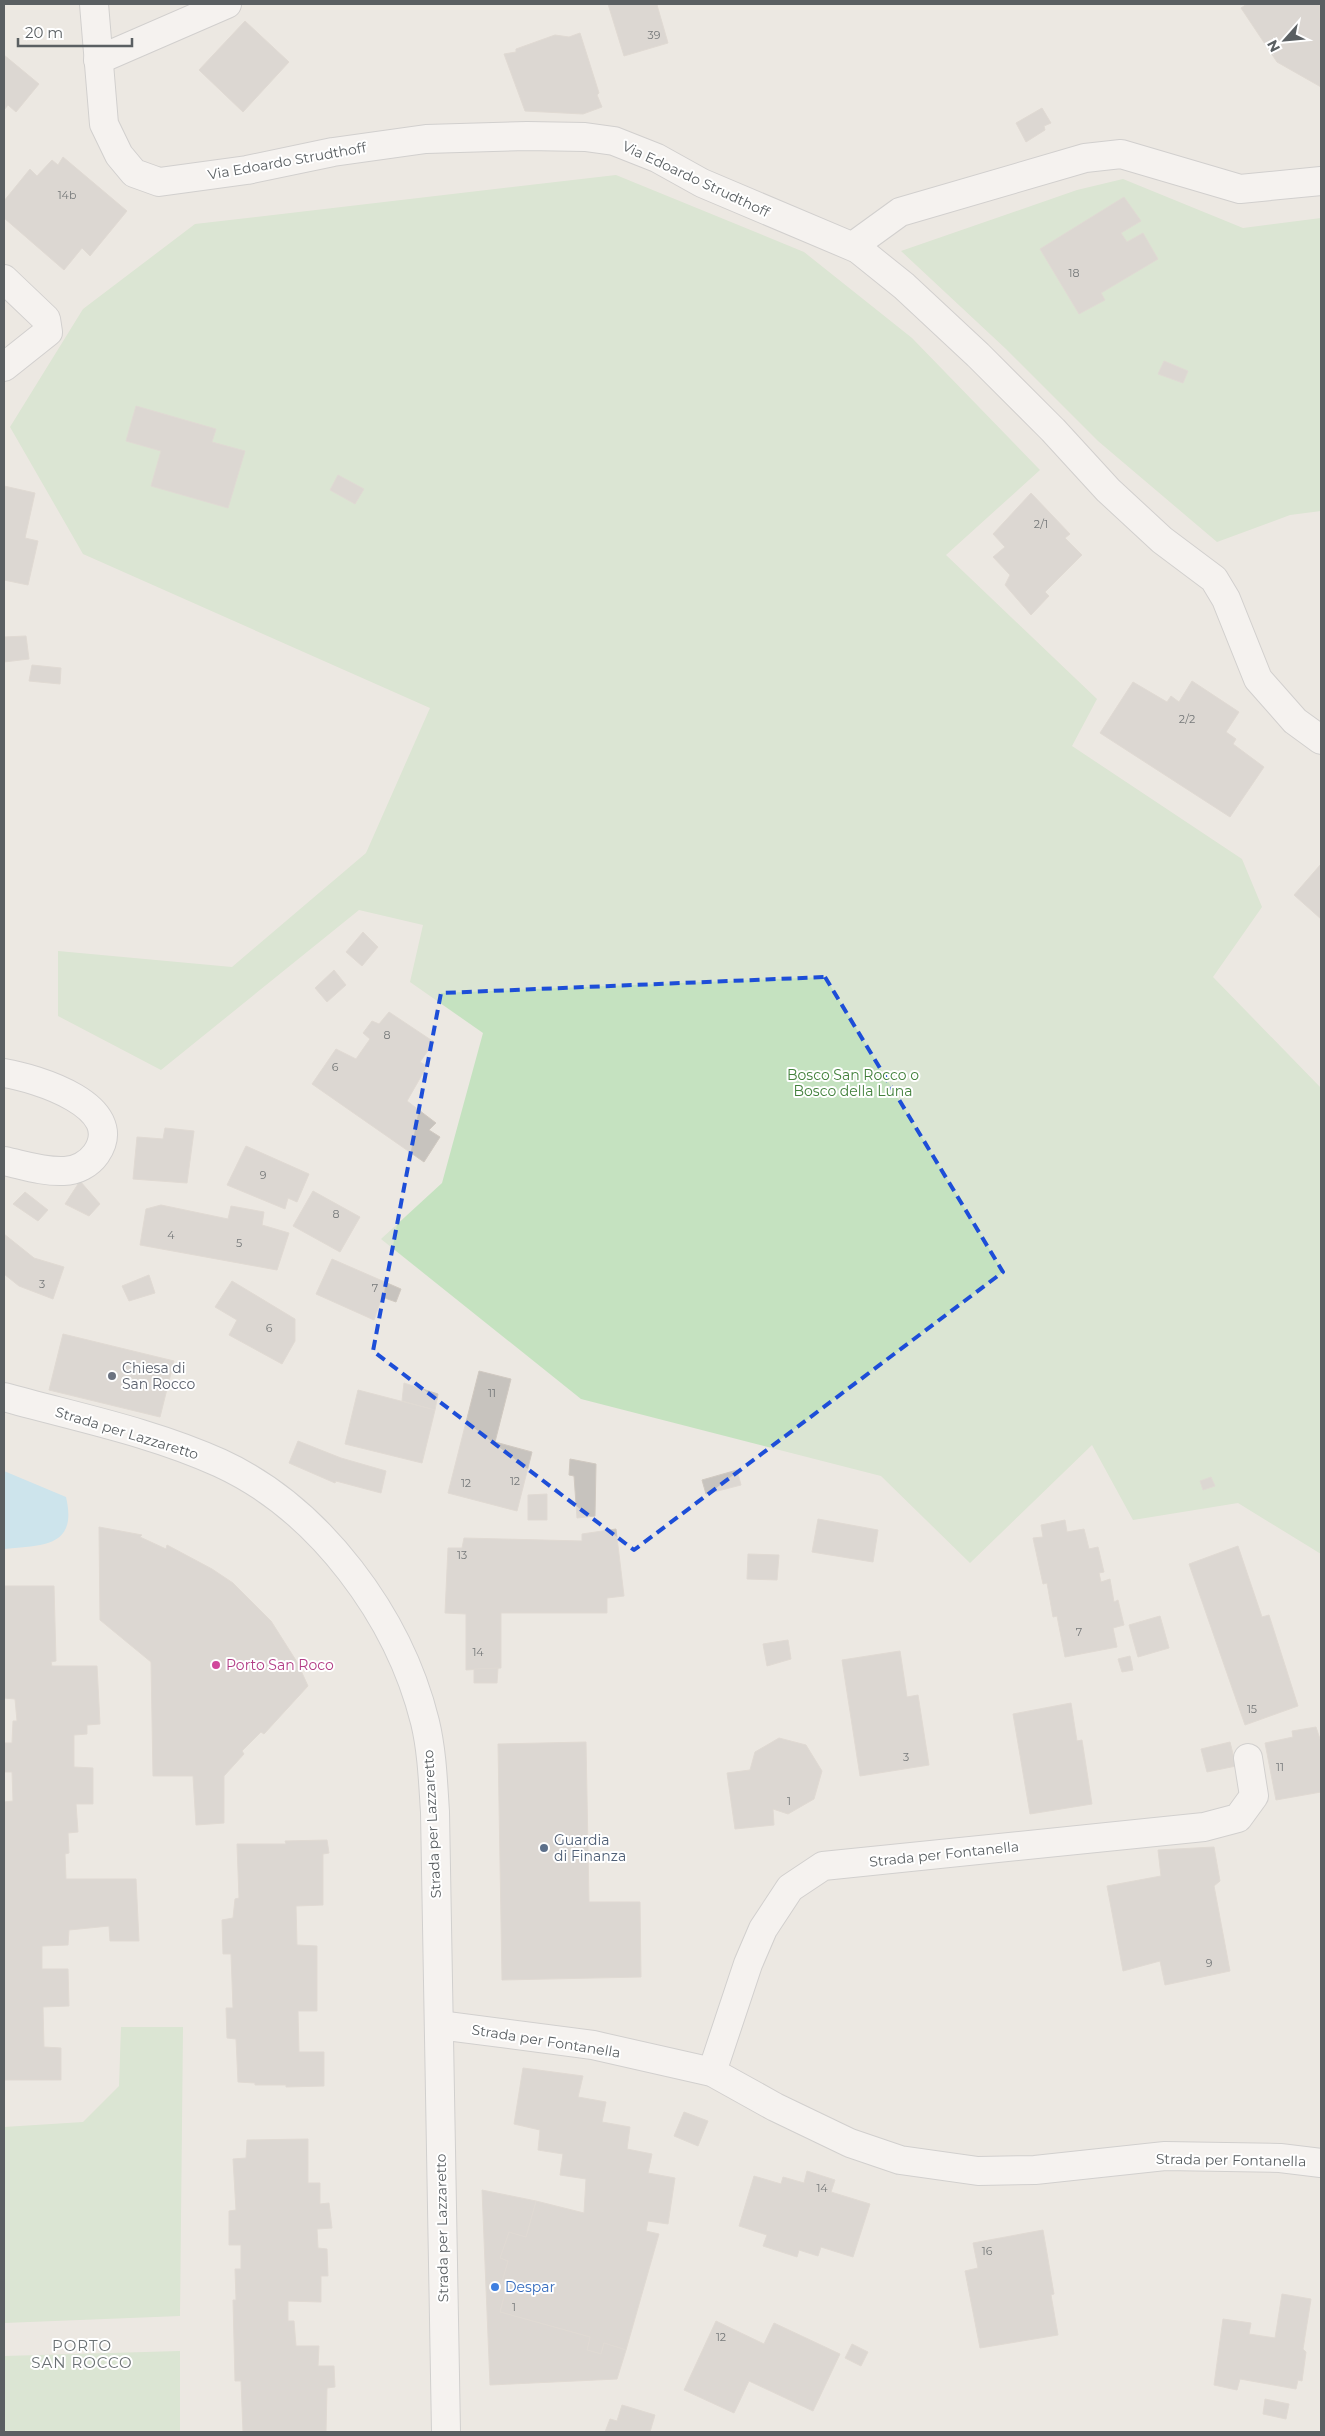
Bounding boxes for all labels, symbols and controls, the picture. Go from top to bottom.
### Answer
scale bar [18,15,131,47]
north arrow [1260,15,1310,65]
text: 20 m [25,23,63,42]
house number: 39 [648,28,661,42]
text: N [1263,37,1284,55]
street label: Via Edoardo Strudthoff [619,137,774,222]
street label: Via Edoardo Strudthoff [206,138,369,184]
house number: 14b [58,188,76,202]
house number: 18 [1069,266,1080,280]
house number: 2/1 [1034,517,1048,531]
house number: 2/2 [1179,712,1195,726]
house number: 8 [383,1028,391,1042]
house number: 6 [332,1060,339,1074]
park label: Bosco San Rocco o Bosco della Luna [787,1066,919,1100]
house number: 9 [260,1168,267,1182]
house number: 8 [332,1207,340,1221]
house number: 4 [167,1228,175,1242]
house number: 5 [236,1236,242,1250]
house number: 3 [39,1277,45,1291]
house number: 7 [372,1281,378,1295]
house number: 6 [266,1321,273,1335]
place label: Chiesa di San Rocco [122,1359,195,1393]
marker: Chiesa di San Rocco [106,1370,118,1382]
house number: 11 [488,1386,496,1400]
street label: Strada per Lazzaretto [53,1403,201,1463]
house number: 12 [510,1474,520,1488]
house number: 12 [461,1476,471,1490]
house number: 13 [457,1548,467,1562]
house number: 7 [1076,1625,1082,1639]
house number: 14 [472,1645,484,1659]
place label: Porto San Roco [226,1656,334,1674]
marker: Porto San Roco [210,1659,222,1671]
house number: 15 [1247,1702,1257,1716]
street label: Strada per Lazzaretto [419,1749,445,1899]
house number: 3 [903,1750,909,1764]
house number: 11 [1276,1760,1284,1774]
house number: 1 [787,1794,791,1808]
place label: Guardia di Finanza [554,1831,626,1865]
street label: Strada per Fontanella [868,1837,1020,1871]
marker: Guardia di Finanza [538,1842,550,1854]
house number: 9 [1206,1956,1213,1970]
street label: Strada per Fontanella [470,2020,622,2062]
street label: Strada per Fontanella [1156,2150,1306,2170]
street label: Strada per Lazzaretto [432,2153,452,2303]
house number: 14 [816,2181,828,2195]
house number: 16 [982,2244,993,2258]
place label: Despar [505,2278,556,2296]
marker: Despar [489,2281,501,2293]
house number: 1 [512,2300,516,2314]
house number: 12 [716,2330,726,2344]
district label: PORTO SAN ROCCO [31,2336,133,2372]

